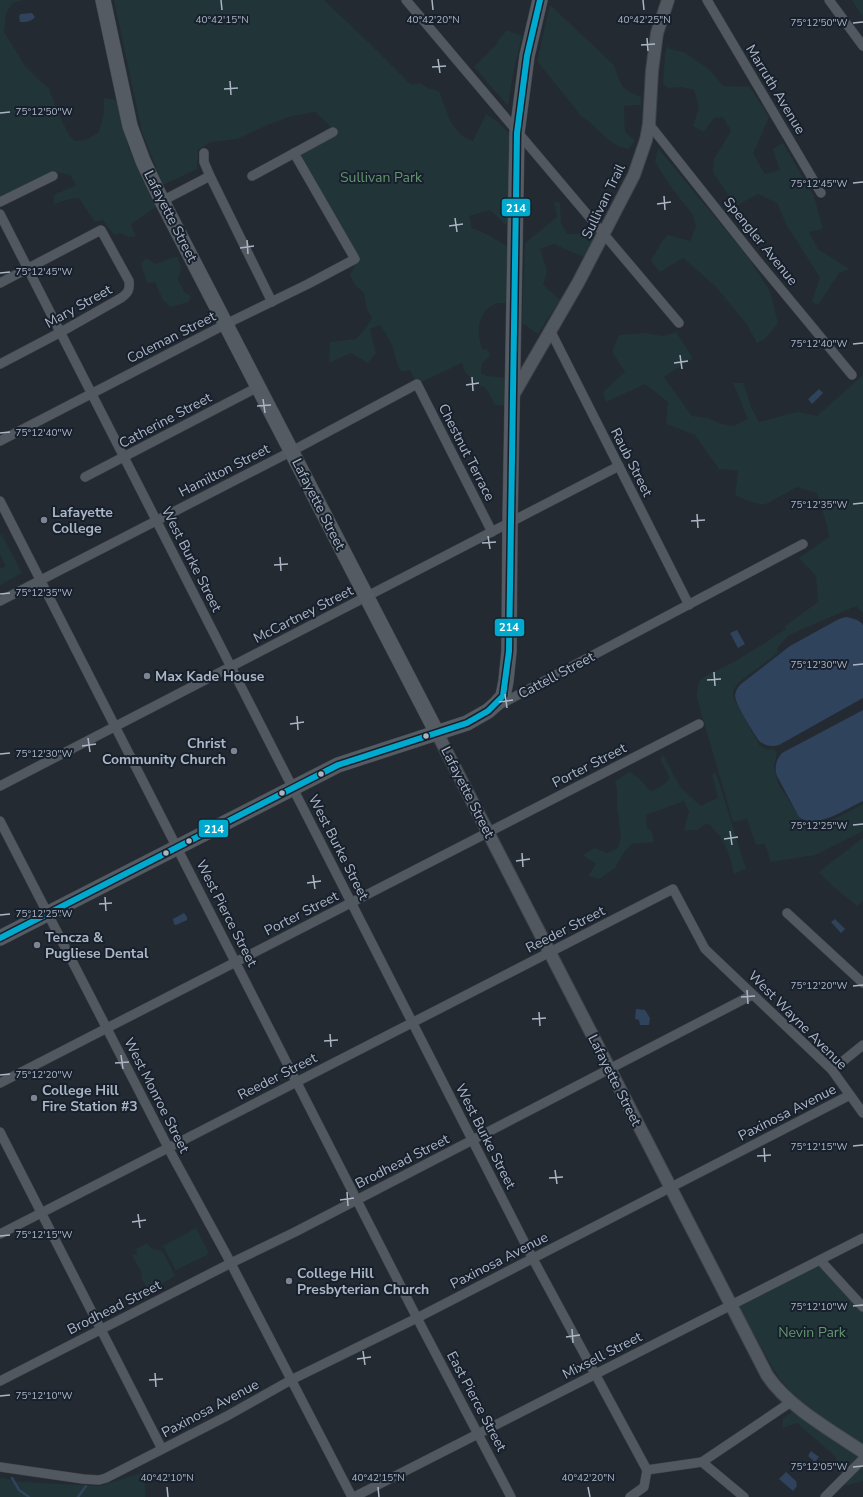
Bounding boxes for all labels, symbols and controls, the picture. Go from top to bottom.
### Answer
text: 40°42'15"N [195,13,249,27]
text: 40°42'20"N [406,13,460,27]
text: 40°42'25"N [617,13,671,27]
text: 75°12'50"W [791,16,847,30]
street label: Marruth Avenue [741,41,810,138]
text: 75°12'50"W [16,105,72,119]
street label: Sullivan Trail [577,160,630,242]
street label: Lafayette Street [139,167,202,265]
park label: Sullivan Park [340,168,423,187]
text: 75°12'45"W [791,177,847,191]
street label: Spengler Avenue [719,193,802,289]
line badge: 214 [501,198,531,217]
text: 214 [506,201,526,216]
text: 75°12'45"W [16,265,72,279]
street label: Mary Street [41,280,115,333]
street label: Coleman Street [124,307,219,368]
text: 75°12'40"W [791,337,847,351]
street label: Catherine Street [116,388,215,453]
street label: Chestnut Terrace [434,400,499,504]
street label: Raub Street [606,425,657,500]
text: 75°12'40"W [16,426,72,440]
street label: Hamilton Street [175,439,273,502]
street label: Lafayette Street [287,455,350,553]
text: 75°12'35"W [791,498,847,512]
place label: Lafayette College [52,503,113,538]
street label: West Burke Street [157,503,226,615]
marker: Lafayette College [39,515,49,525]
street label: McCartney Street [250,581,356,648]
text: 75°12'35"W [16,586,72,600]
line badge: 214 [494,618,525,637]
text: 214 [499,620,519,635]
street label: Cattell Street [515,647,598,703]
text: 75°12'30"W [791,658,847,672]
place label: Max Kade House [155,667,265,686]
marker: Max Kade House [142,671,152,681]
unlabelled marker [421,731,431,741]
place label: Christ Community Church [102,734,227,769]
street label: Porter Street [549,739,630,792]
street label: Lafayette Street [436,743,499,841]
marker: Christ Community Church [229,746,239,756]
text: 75°12'30"W [16,747,72,761]
unlabelled marker [316,769,326,779]
unlabelled marker [277,788,287,798]
street label: West Burke Street [304,791,373,903]
line badge: 214 [198,819,229,838]
text: 75°12'25"W [791,819,847,833]
text: 214 [204,822,224,837]
unlabelled marker [184,836,194,846]
unlabelled marker [161,848,171,858]
street label: West Pierce Street [191,857,262,970]
street label: Porter Street [261,887,342,940]
street label: Reeder Street [522,901,608,958]
text: 75°12'25"W [16,907,72,921]
place label: Tencza & Pugliese Dental [45,928,149,963]
marker: Tencza & Pugliese Dental [32,940,42,950]
street label: West Wayne Avenue [744,967,851,1074]
text: 75°12'20"W [791,979,847,993]
street label: Lafayette Street [583,1031,646,1129]
street label: West Monroe Street [119,1034,194,1156]
street label: Reeder Street [234,1048,320,1105]
text: 75°12'20"W [16,1068,72,1082]
street label: West Burke Street [451,1080,520,1192]
street label: Paxinosa Avenue [735,1080,840,1145]
place label: College Hill Fire Station #3 [42,1081,138,1116]
marker: College Hill Fire Station #3 [29,1093,39,1103]
street label: Brodhead Street [352,1130,453,1193]
text: 75°12'15"W [791,1140,847,1154]
text: 75°12'15"W [16,1228,72,1242]
street label: Paxinosa Avenue [447,1228,552,1293]
place label: College Hill Presbyterian Church [297,1264,429,1299]
street label: Brodhead Street [64,1276,165,1339]
marker: College Hill Presbyterian Church [284,1276,294,1286]
text: 75°12'10"W [791,1300,847,1314]
park label: Nevin Park [778,1323,847,1342]
street label: Mixsell Street [559,1327,645,1384]
street label: East Pierce Street [442,1348,511,1455]
street label: Paxinosa Avenue [158,1375,262,1442]
text: 75°12'10"W [16,1389,72,1403]
text: 75°12'05"W [791,1460,847,1474]
text: 40°42'10"N [140,1471,194,1485]
text: 40°42'15"N [351,1471,405,1485]
text: 40°42'20"N [561,1471,615,1485]

